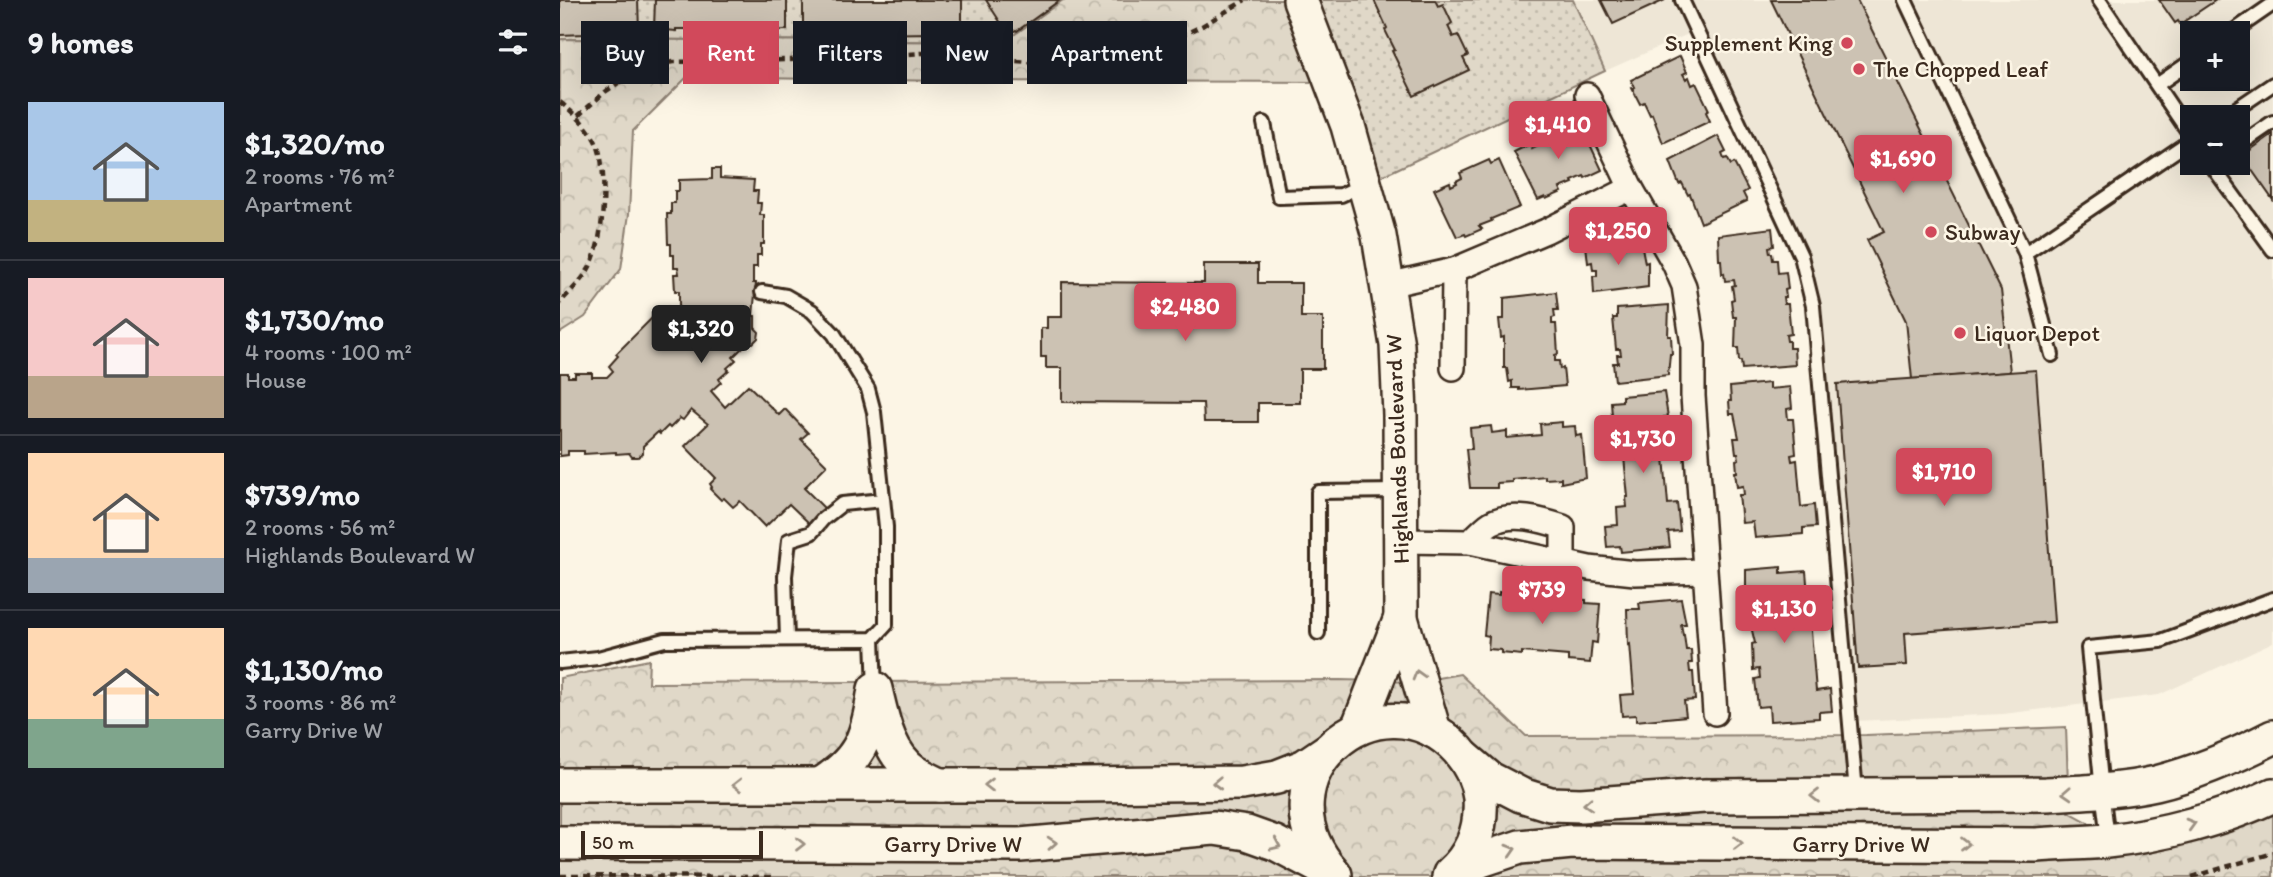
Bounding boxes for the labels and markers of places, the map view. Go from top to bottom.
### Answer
place label: Supplement King [1665,29,1833,57]
marker: Supplement King [1839,35,1855,51]
place label: The Chopped Leaf [1873,55,2048,83]
marker: The Chopped Leaf [1851,61,1867,77]
pin: $1,410 [1501,102,1615,161]
pin: $1,690 [1846,136,1960,195]
pin: $1,250 [1561,208,1675,267]
place label: Subway [1945,218,2021,246]
marker: Subway [1923,224,1939,240]
pin: $2,480 [1128,284,1242,343]
pin: $1,320 [644,306,758,365]
place label: Liquor Depot [1974,319,2100,347]
marker: Liquor Depot [1952,325,1968,341]
pin: $1,730 [1586,416,1700,475]
pin: $1,710 [1887,448,2001,508]
pin: $739 [1501,566,1583,626]
pin: $1,130 [1727,586,1841,645]

